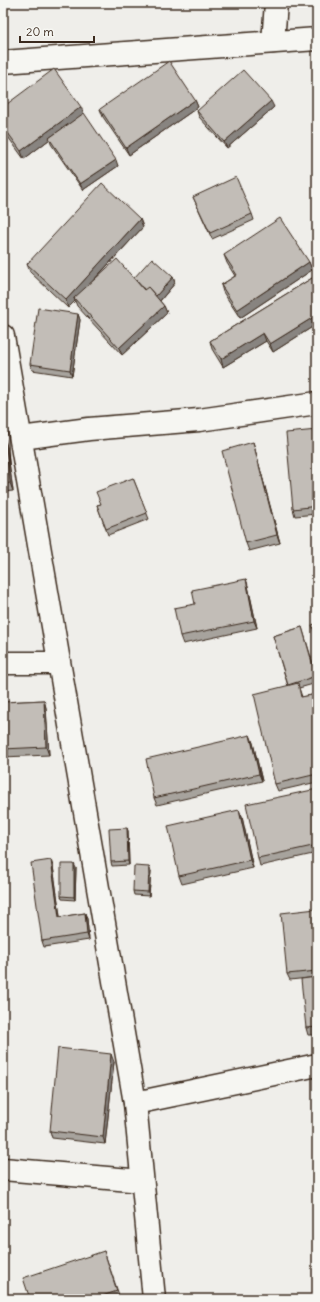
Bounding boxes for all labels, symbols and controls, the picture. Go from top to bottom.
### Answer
scale bar [20,18,94,44]
text: 20 m [26,24,54,39]

